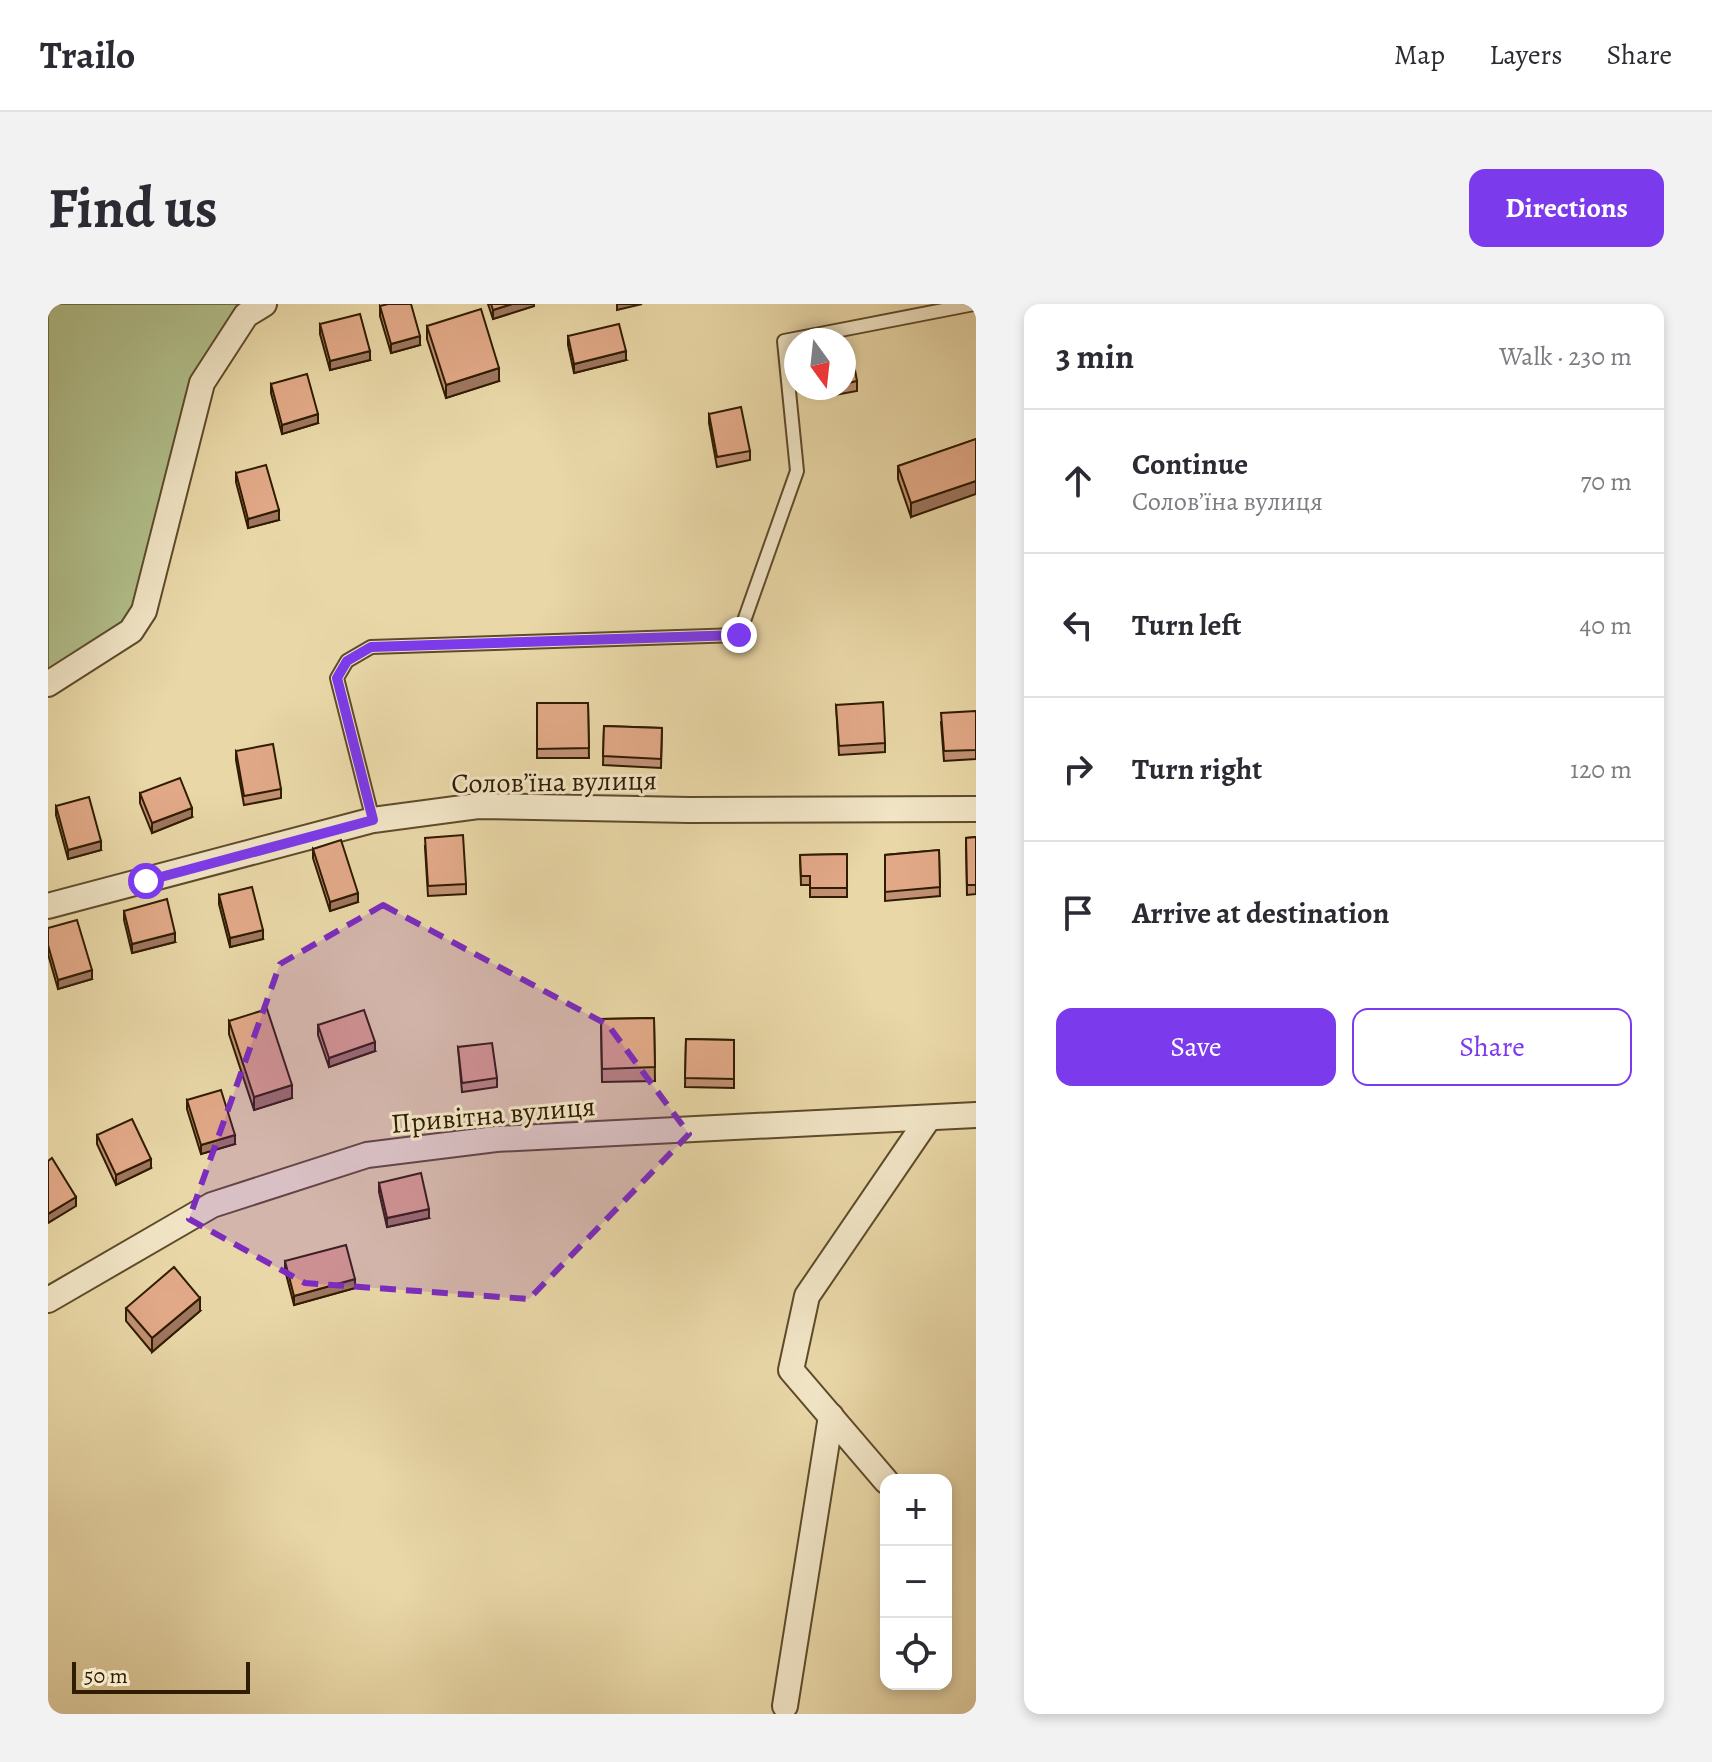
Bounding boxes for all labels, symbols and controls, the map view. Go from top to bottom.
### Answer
text: Trailo [40,29,135,81]
text: Map [1394,36,1445,74]
text: Layers [1489,36,1562,74]
text: Share [1606,36,1672,74]
button: Directions [1469,169,1664,247]
text: Find us [48,170,218,246]
north arrow [784,328,856,400]
text: 3 min [1056,333,1134,380]
text: Walk · 230 m [1499,339,1632,374]
text: Continue [1132,444,1248,484]
icon: ahead [1056,459,1100,503]
text: 70 m [1580,464,1632,499]
text: Соловʼїна вулиця [1132,484,1323,519]
icon: left [1056,603,1100,647]
text: Turn left [1132,605,1241,645]
text: 40 m [1580,608,1632,643]
route end [721,617,757,653]
icon: right [1056,747,1100,791]
text: Turn right [1132,749,1262,789]
text: 120 m [1570,752,1632,787]
street label: Соловʼїна вулиця [451,761,657,803]
route start [128,863,164,899]
icon: arrive [1056,891,1100,935]
text: Arrive at destination [1132,893,1389,933]
button: Save [1056,1008,1336,1086]
button: Share [1352,1008,1632,1086]
street label: Привітна вулиця [389,1087,597,1143]
map controls [880,1474,952,1690]
button: + [880,1474,952,1546]
button: − [880,1546,952,1618]
button: locate [880,1618,952,1690]
scale bar [72,1658,250,1694]
text: 50 m [84,1661,128,1691]

